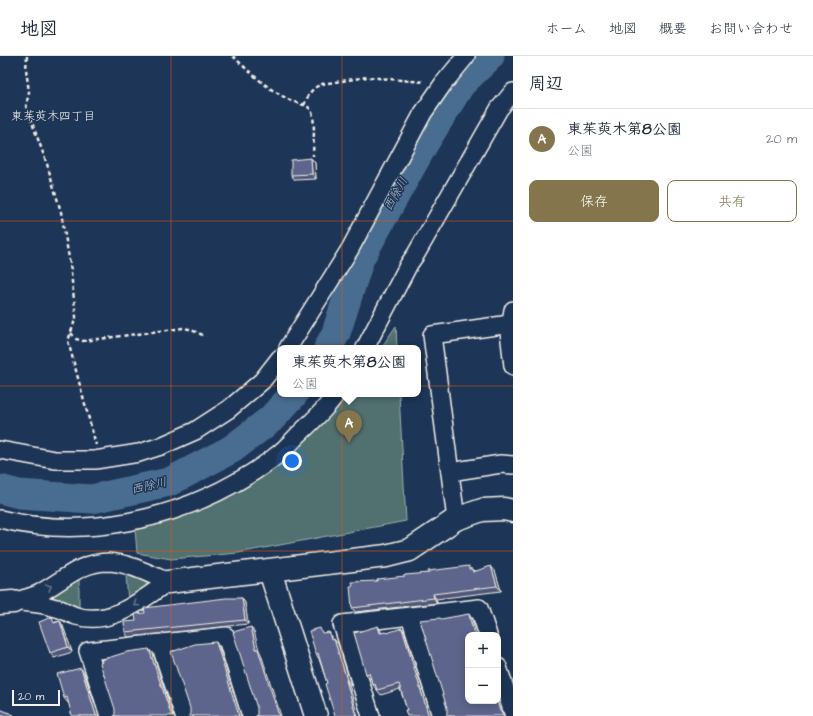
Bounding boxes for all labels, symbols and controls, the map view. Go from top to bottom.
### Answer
text: 地図 [20,16,58,43]
text: ホーム [546,19,587,39]
text: 地図 [609,19,637,39]
text: 概要 [659,19,687,39]
text: お問い合わせ [709,19,793,39]
text: 周辺 [529,72,563,96]
district label: 東茱萸木四丁目 [11,108,95,125]
text: 東茱萸木第8公園 [567,119,682,140]
text: A [538,130,546,148]
text: 20 m [766,130,797,148]
text: 公園 [567,142,593,160]
water label: 西除川 [380,174,412,214]
button: 保存 [529,180,659,222]
button: 共有 [667,180,797,222]
popup [277,345,421,397]
text: 東茱萸木第8公園 [292,352,406,373]
text: 公園 [292,375,318,393]
pin: A [336,410,362,443]
your location [282,451,302,471]
water label: 西除川 [130,474,168,498]
one-way arrow [45,584,52,591]
one-way arrow [133,599,140,606]
map controls [465,632,501,704]
button: + [465,632,501,668]
button: − [465,668,501,704]
scale bar [12,688,60,707]
text: 20 m [18,689,44,704]

